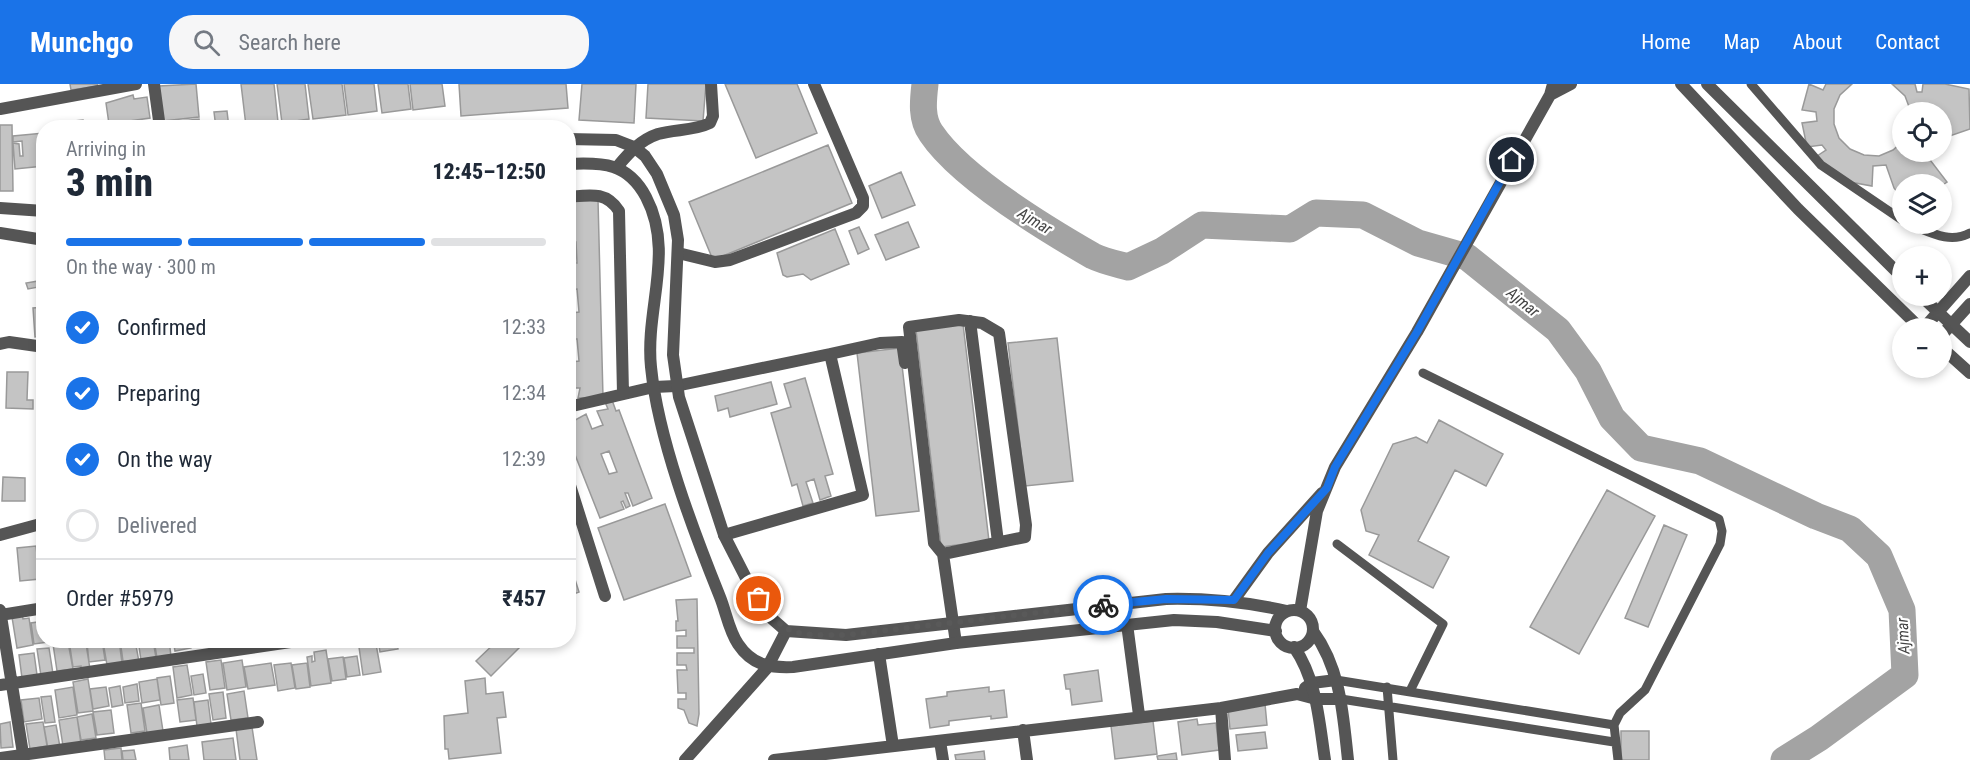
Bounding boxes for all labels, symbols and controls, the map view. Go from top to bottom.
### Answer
search box [169,15,589,69]
text: Munchgo [30,26,133,59]
icon: search [190,26,223,59]
text: Search here [238,30,341,55]
text: Home [1641,30,1691,54]
text: Map [1724,30,1760,54]
text: About [1793,30,1842,54]
text: Contact [1875,30,1940,54]
map controls [1892,102,1952,378]
button: locate [1892,102,1952,162]
pin [1486,134,1537,185]
text: Arriving in [66,137,146,161]
icon: home [1495,143,1528,176]
text: 12:45–12:50 [432,159,546,184]
text: 3 min [66,160,153,206]
button: layers [1892,174,1952,234]
water label: Ajmar [1014,203,1057,239]
button: + [1892,246,1952,306]
text: On the way · 300 m [66,255,216,279]
water label: Ajmar [1502,283,1544,322]
icon: check [66,311,99,344]
text: Confirmed [117,315,206,340]
text: 12:33 [502,315,546,339]
button: − [1892,318,1952,378]
icon: check [66,377,99,410]
text: Preparing [117,381,201,406]
text: 12:34 [502,381,546,405]
icon: check [66,443,99,476]
text: On the way [117,447,212,472]
text: 12:39 [502,447,546,471]
text: Delivered [117,513,197,538]
pin [733,573,784,624]
courier [1073,575,1133,635]
icon: bag [742,582,775,615]
text: Order #5979 [66,586,174,611]
text: ₹457 [502,586,546,611]
icon: bike [1087,589,1120,622]
water label: Ajmar [1892,616,1913,656]

